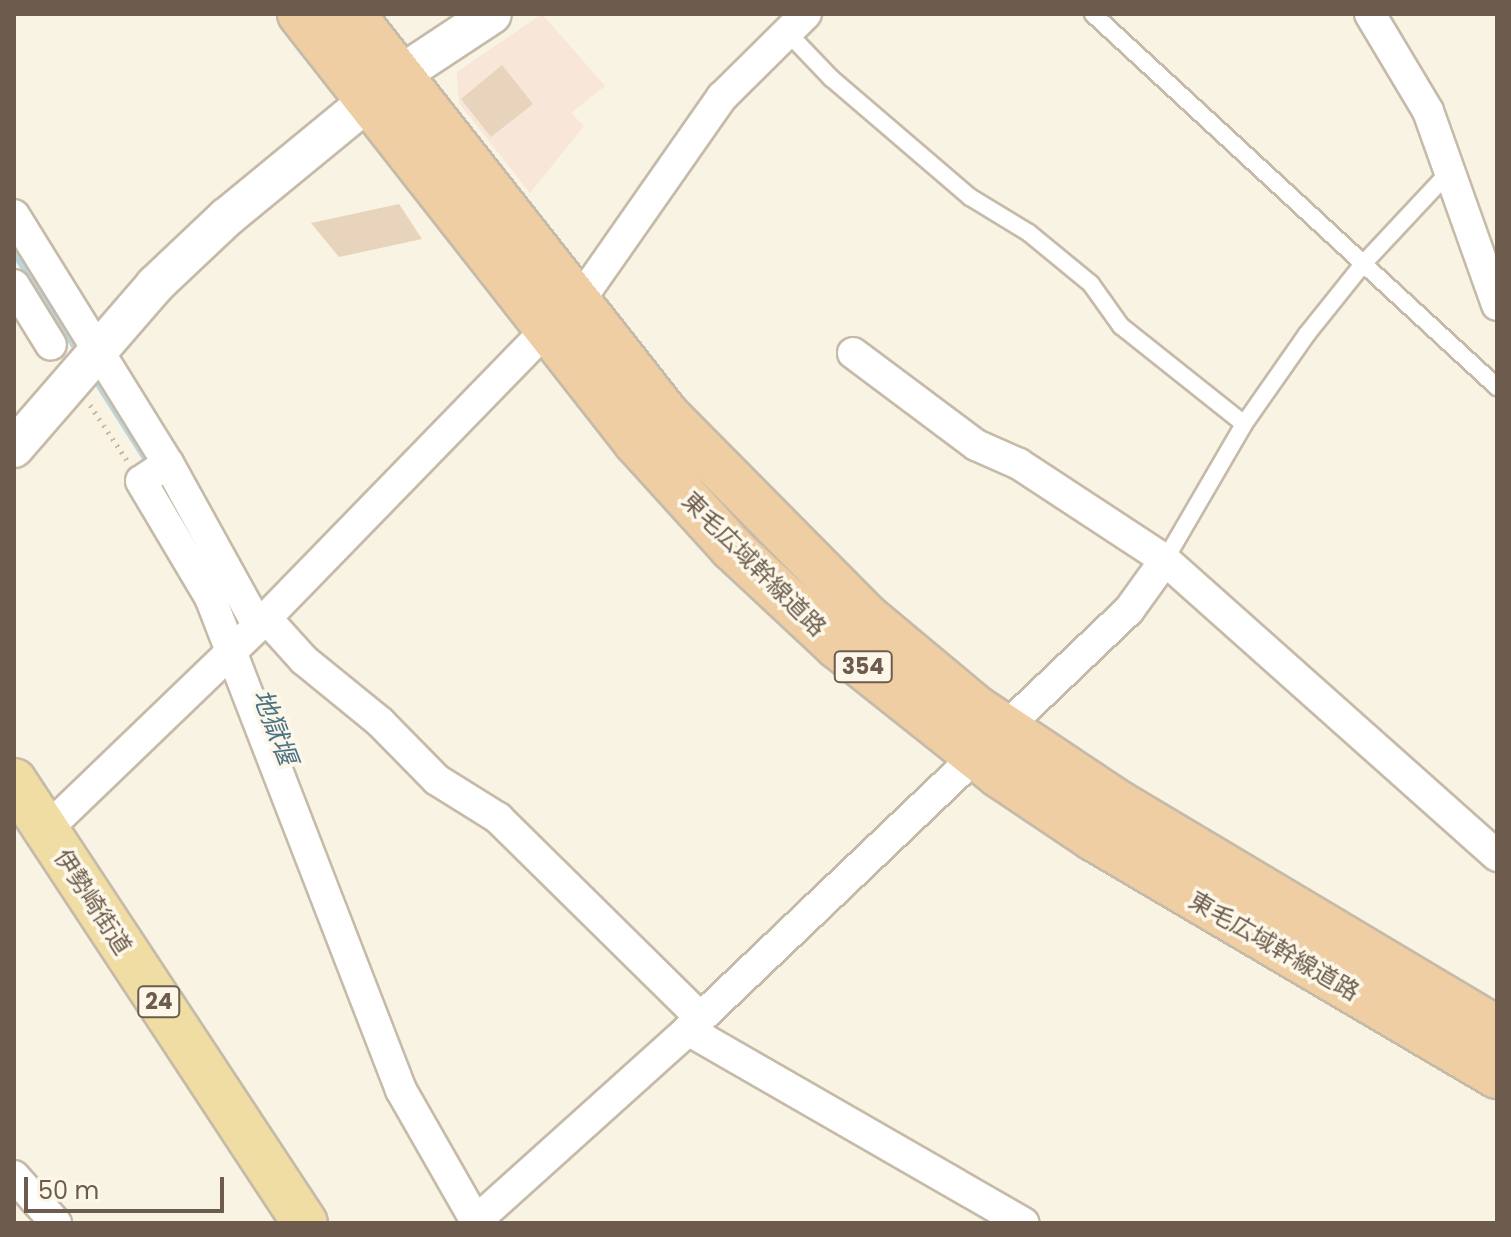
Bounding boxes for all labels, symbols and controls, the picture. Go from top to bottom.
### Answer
street label: 東毛広域幹線道路 [676,486,832,642]
road number: 354 [833,649,893,685]
water label: 地獄堰 [245,685,303,769]
street label: 伊勢崎街道 [48,844,138,960]
street label: 東毛広域幹線道路 [1184,886,1364,1006]
road number: 24 [137,984,181,1020]
scale bar [28,1161,228,1211]
text: 50 m [38,1174,99,1207]

